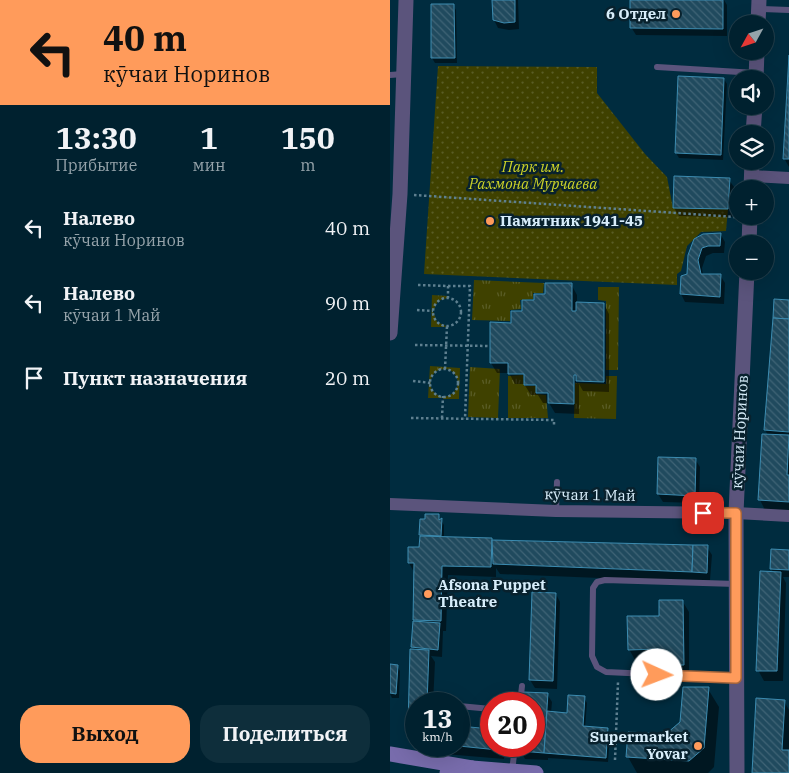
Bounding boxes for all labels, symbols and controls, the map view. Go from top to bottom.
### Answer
place label: 6 Отдел [606,4,666,23]
marker: 6 Отдел [670,8,682,20]
text: 40 m [103,15,187,61]
north arrow [729,15,774,60]
map controls [729,15,774,280]
icon: left [20,20,85,85]
text: кӯчаи Норинов [103,59,270,88]
button: sound [729,70,774,115]
text: 13:30 [56,118,137,157]
text: 1 [200,118,218,157]
text: 150 [281,118,335,157]
button: layers [729,125,774,170]
text: Прибытие [55,155,137,175]
text: мин [192,155,226,175]
text: m [300,155,315,175]
park label: Парк им. Рахмона Мурчаева [468,157,598,193]
button: + [729,180,774,225]
text: Налево [63,206,135,230]
place label: Памятник 1941-45 [500,211,643,230]
icon: left [20,214,48,242]
marker: Памятник 1941-45 [484,215,496,227]
text: 40 m [325,216,370,240]
text: кӯчаи Норинов [63,230,185,250]
button: − [729,235,774,280]
text: Налево [63,281,135,305]
icon: left [20,289,48,317]
text: 90 m [325,291,370,315]
text: кӯчаи 1 Май [63,305,161,325]
icon: arrive [20,364,48,392]
text: Пункт назначения [63,366,247,390]
text: 20 m [325,366,370,390]
street label: кӯчаи Норинов [727,375,752,489]
street label: кӯчаи 1 Май [544,484,636,505]
pin [682,492,724,534]
icon: arrive [689,499,717,527]
place label: Afsona Puppet Theatre [438,575,546,611]
marker: Afsona Puppet Theatre [422,588,434,600]
position arrow [630,648,682,700]
speed limit sign: 20 [480,692,545,757]
text: 13 [422,702,453,735]
button: Выход [20,705,190,763]
button: Поделиться [200,705,370,763]
place label: Supermarket Yovar [590,727,689,763]
text: km/h [422,729,453,744]
marker: Supermarket Yovar [692,740,704,752]

